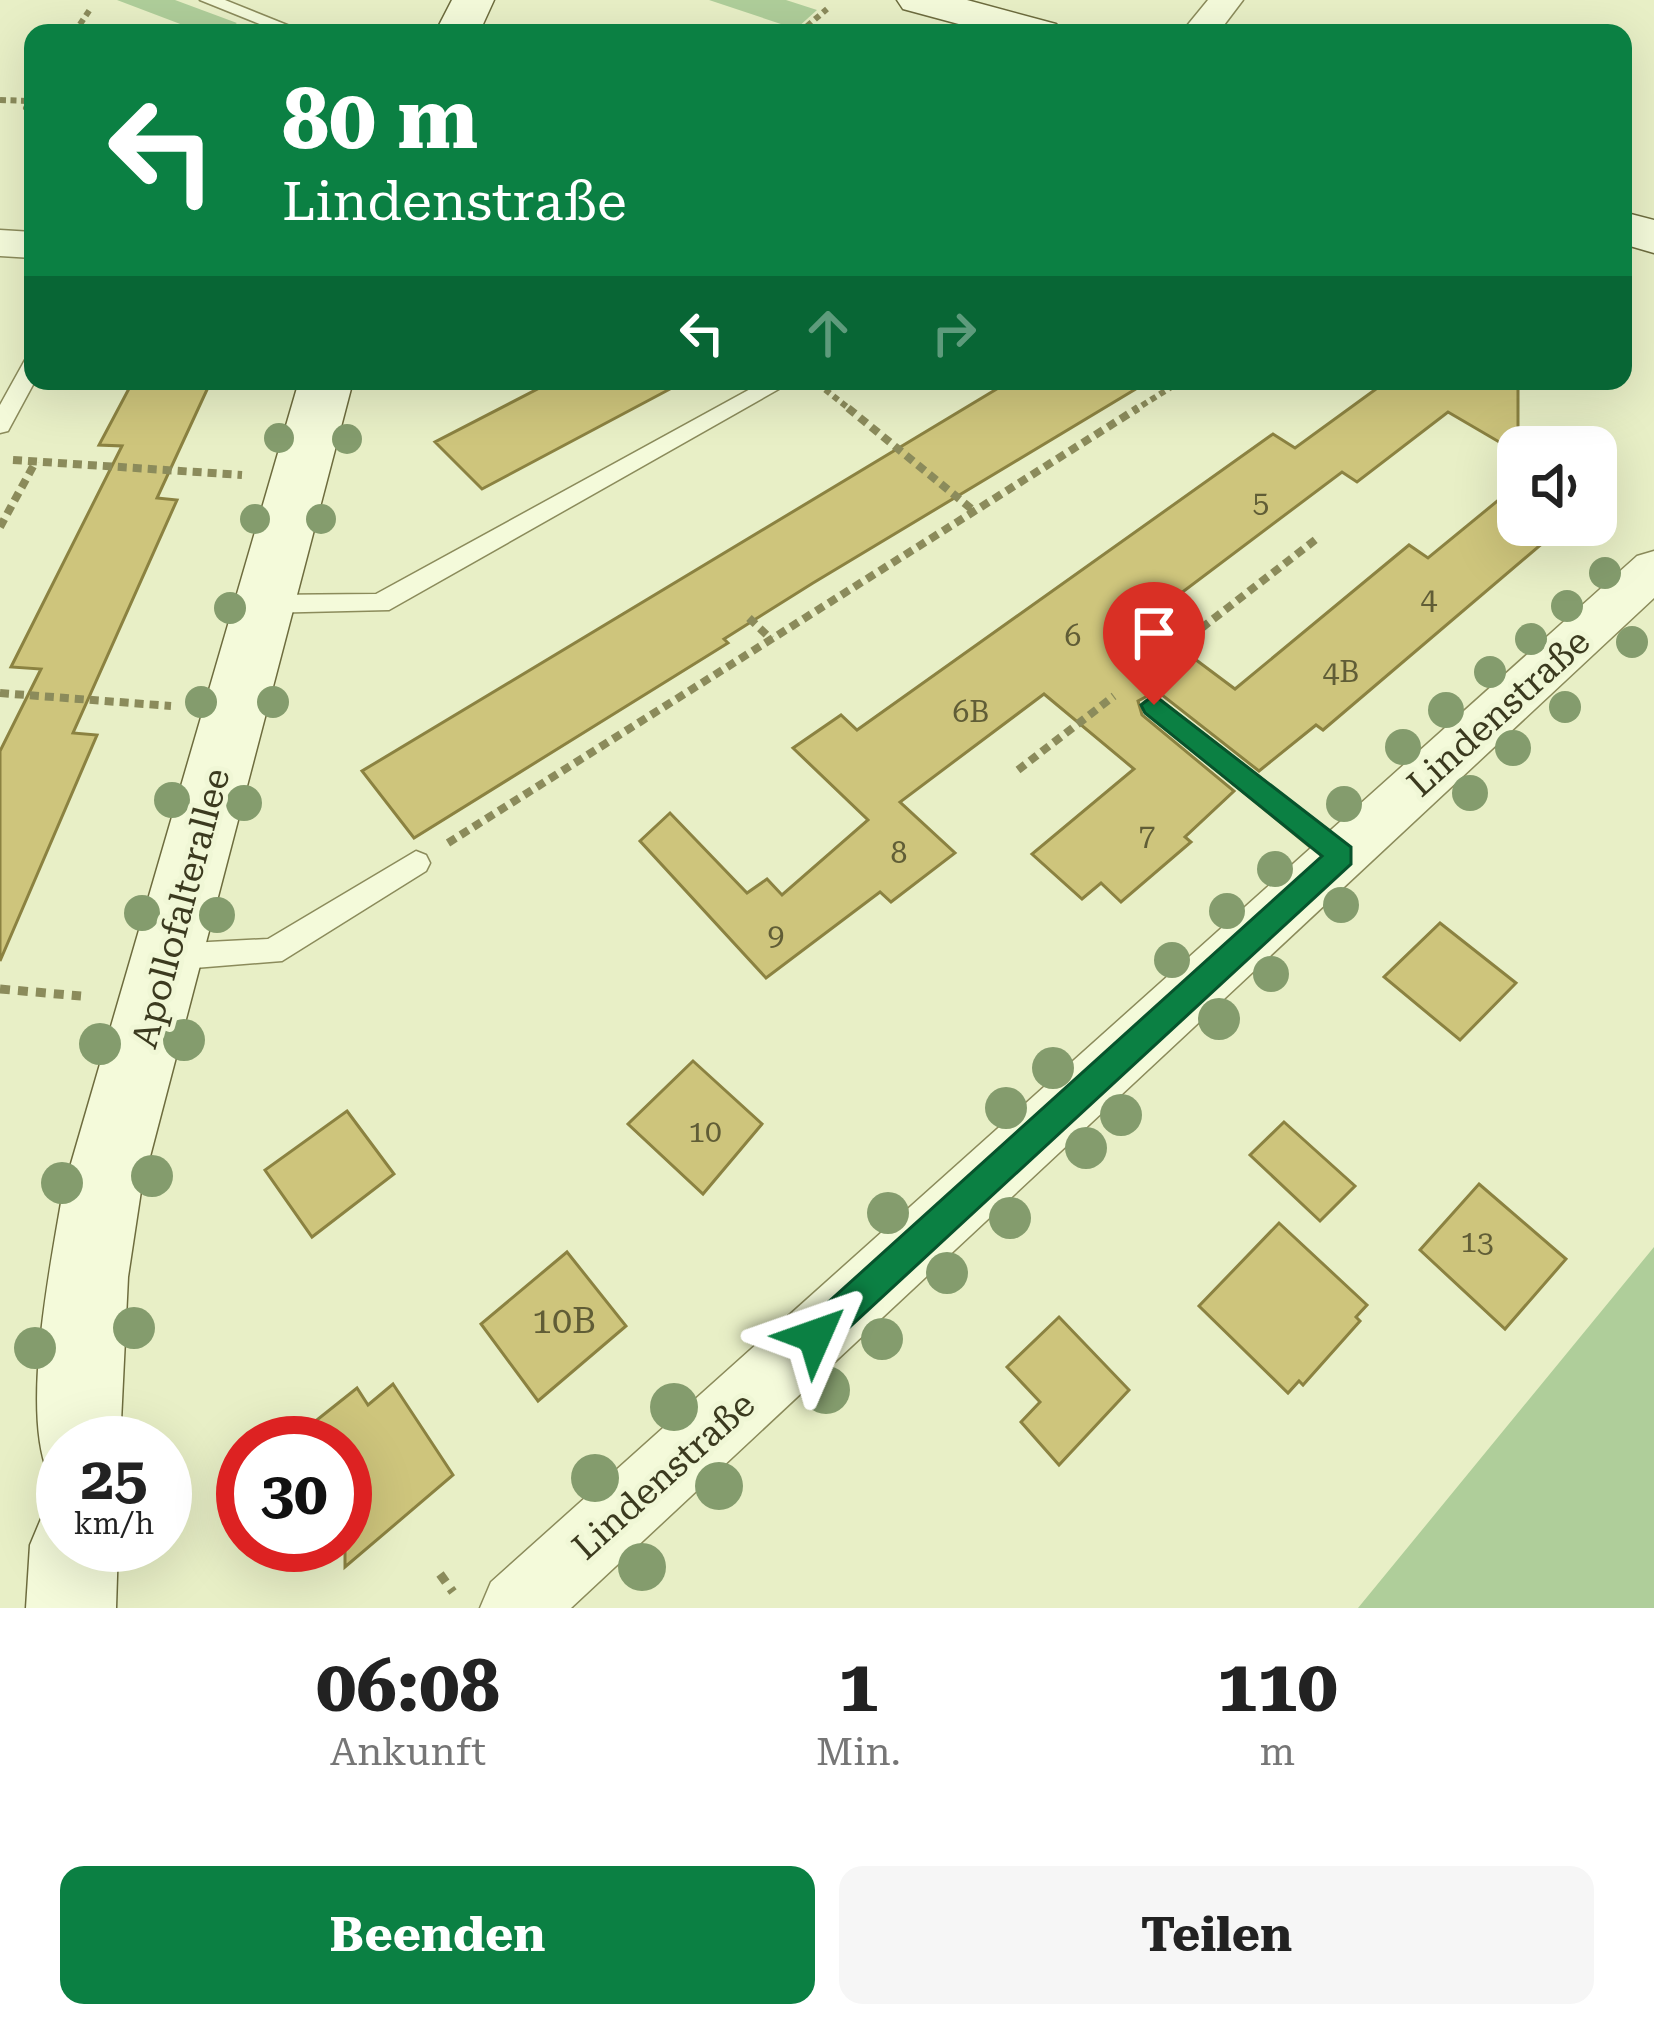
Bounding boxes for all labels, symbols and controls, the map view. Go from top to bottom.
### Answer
text: 80 m [282,70,478,168]
icon: left [84,72,240,228]
text: Lindenstraße [282,170,627,233]
icon: left [669,300,735,366]
icon: ahead [795,300,861,366]
icon: right [921,300,987,366]
map controls [1497,426,1617,546]
button: sound [1497,426,1617,546]
house number: 5 [1253,484,1269,519]
house number: 4 [1421,581,1438,616]
pin [1103,582,1205,705]
icon: arrive [1121,600,1187,666]
house number: 6 [1065,618,1081,653]
street label: Lindenstraße [1399,620,1598,805]
house number: 4B [1323,654,1359,689]
house number: 6B [953,694,989,729]
street label: Apollofalterallee [123,764,238,1053]
house number: 7 [1139,817,1155,852]
house number: 8 [891,835,907,870]
house number: 9 [768,917,784,952]
house number: 10 [688,1114,722,1149]
house number: 13 [1460,1224,1494,1259]
position arrow [752,1273,878,1399]
house number: 10B [532,1300,596,1342]
street label: Lindenstraße [564,1383,763,1568]
speed limit sign: 30 [216,1416,372,1572]
text: 25 [80,1443,148,1514]
text: km/h [74,1506,154,1541]
text: 06:08 [316,1644,500,1729]
text: 1 [838,1644,879,1729]
text: 110 [1217,1644,1338,1729]
text: Ankunft [330,1729,486,1775]
text: Min. [816,1729,901,1775]
text: m [1260,1729,1295,1775]
button: Beenden [60,1866,815,2004]
button: Teilen [839,1866,1594,2004]

